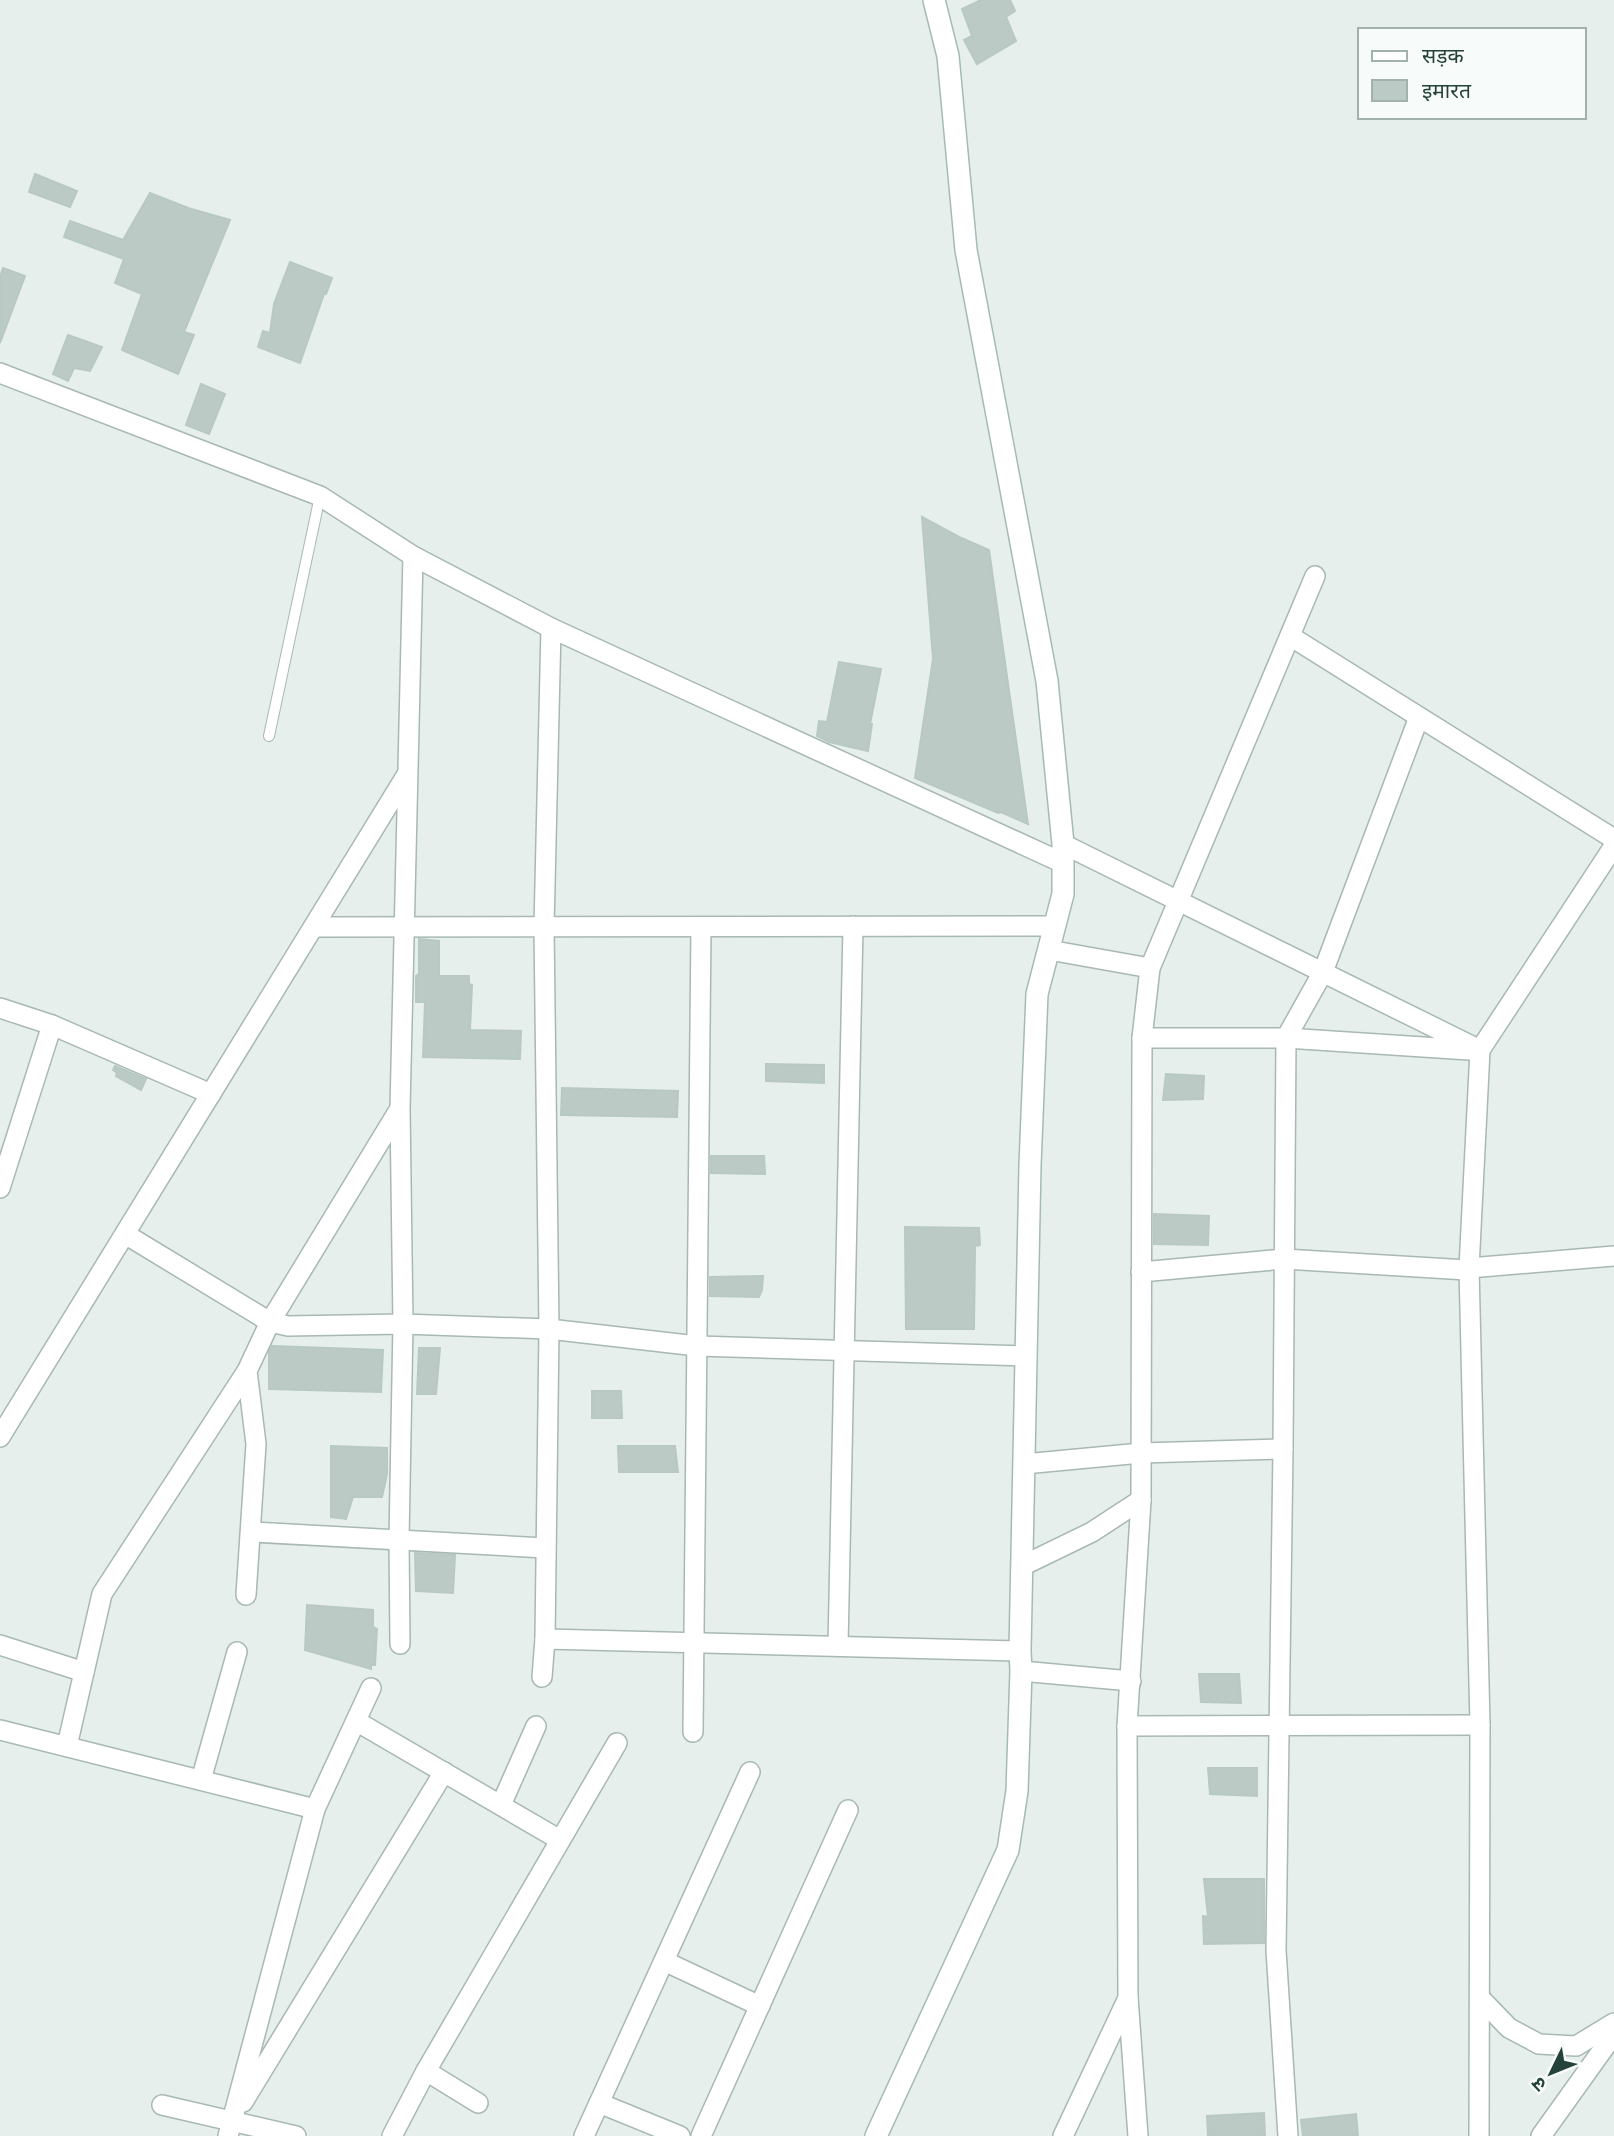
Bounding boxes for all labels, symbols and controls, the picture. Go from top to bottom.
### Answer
legend [1358,28,1586,119]
text: सड़क [1422,42,1464,68]
text: इमारत [1422,77,1472,103]
north arrow [1516,2038,1586,2108]
text: उ [1525,2072,1551,2097]

